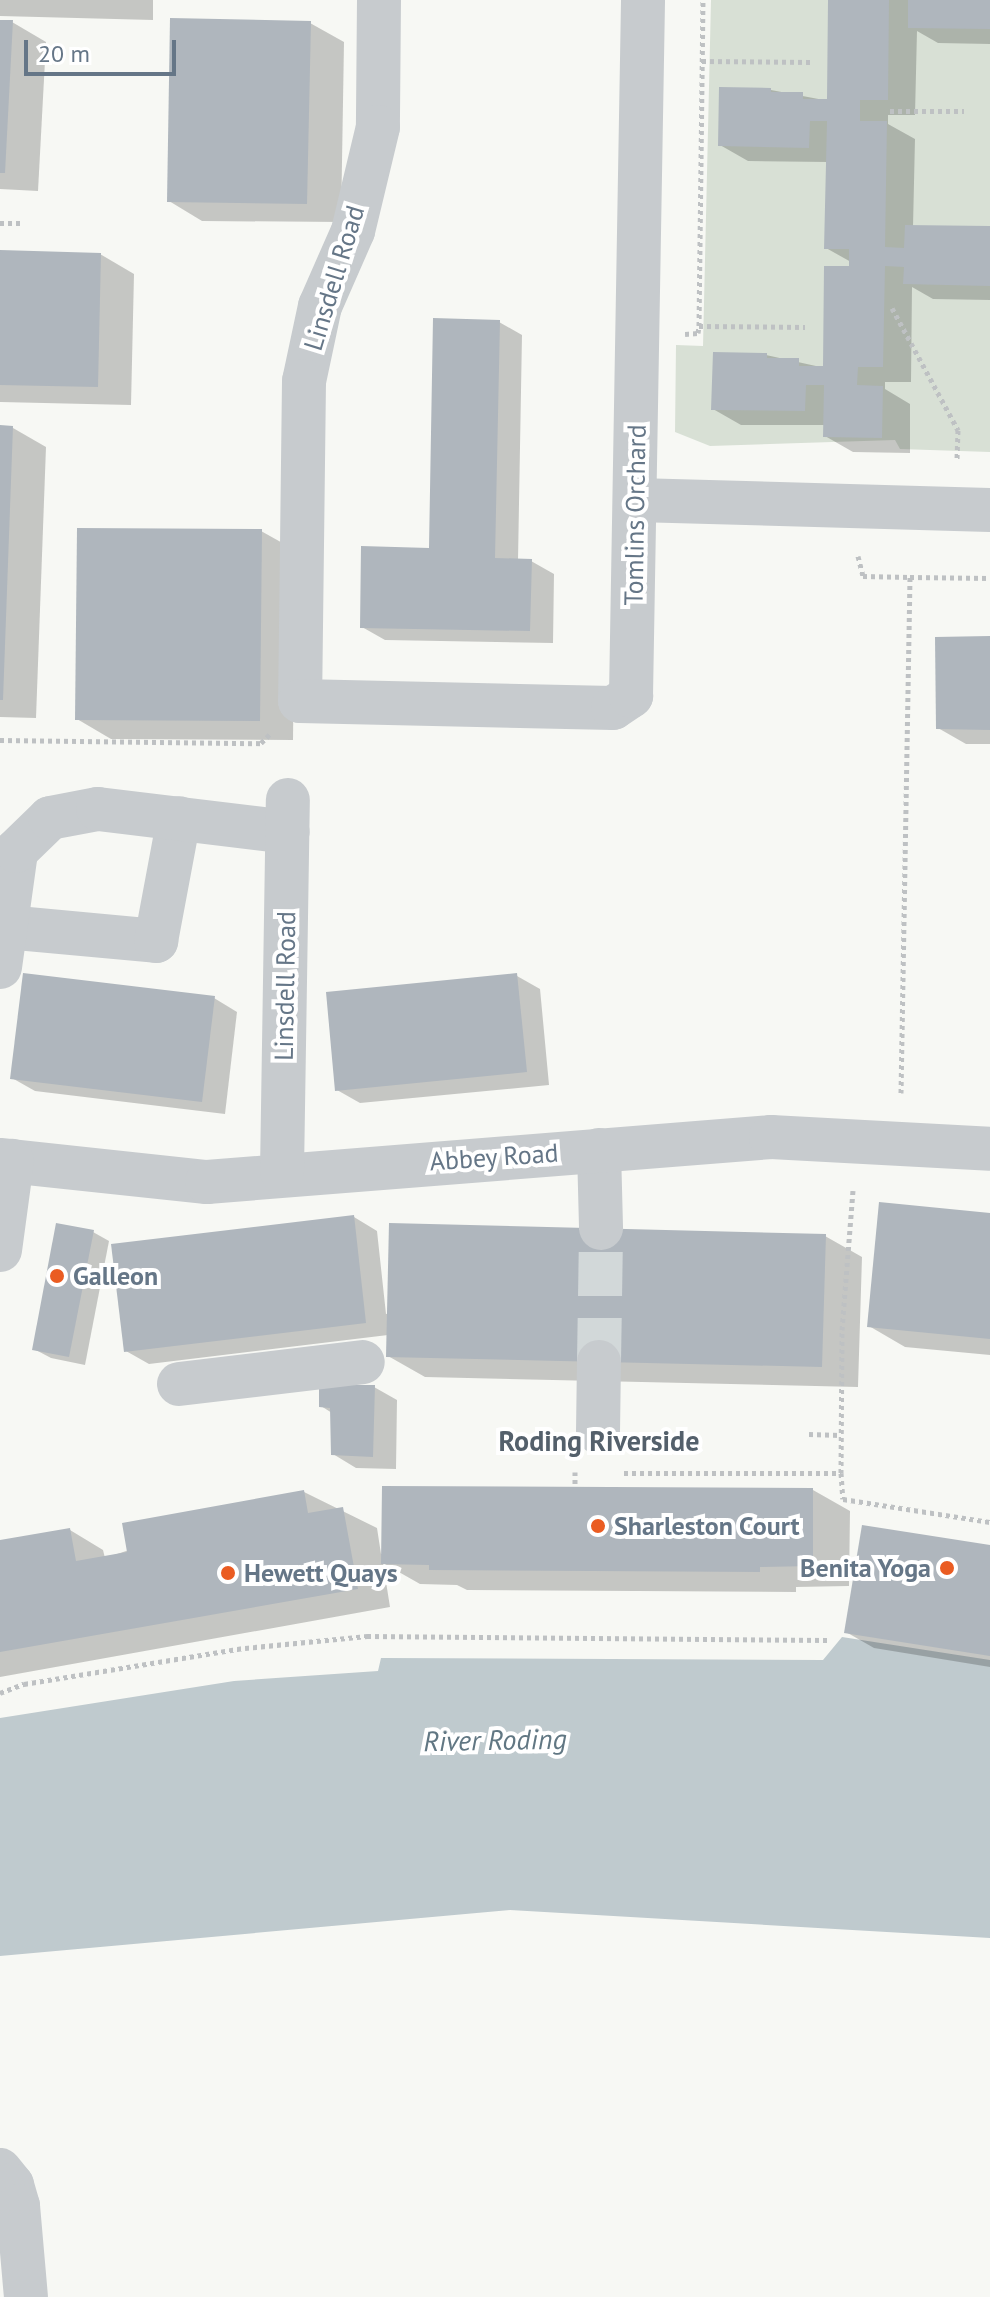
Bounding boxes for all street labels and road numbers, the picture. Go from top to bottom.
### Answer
street label: Linsdell Road [297,202,371,354]
street label: Tomlins Orchard [618,424,652,606]
street label: Linsdell Road [268,911,302,1061]
street label: Abbey Road [428,1137,560,1177]

